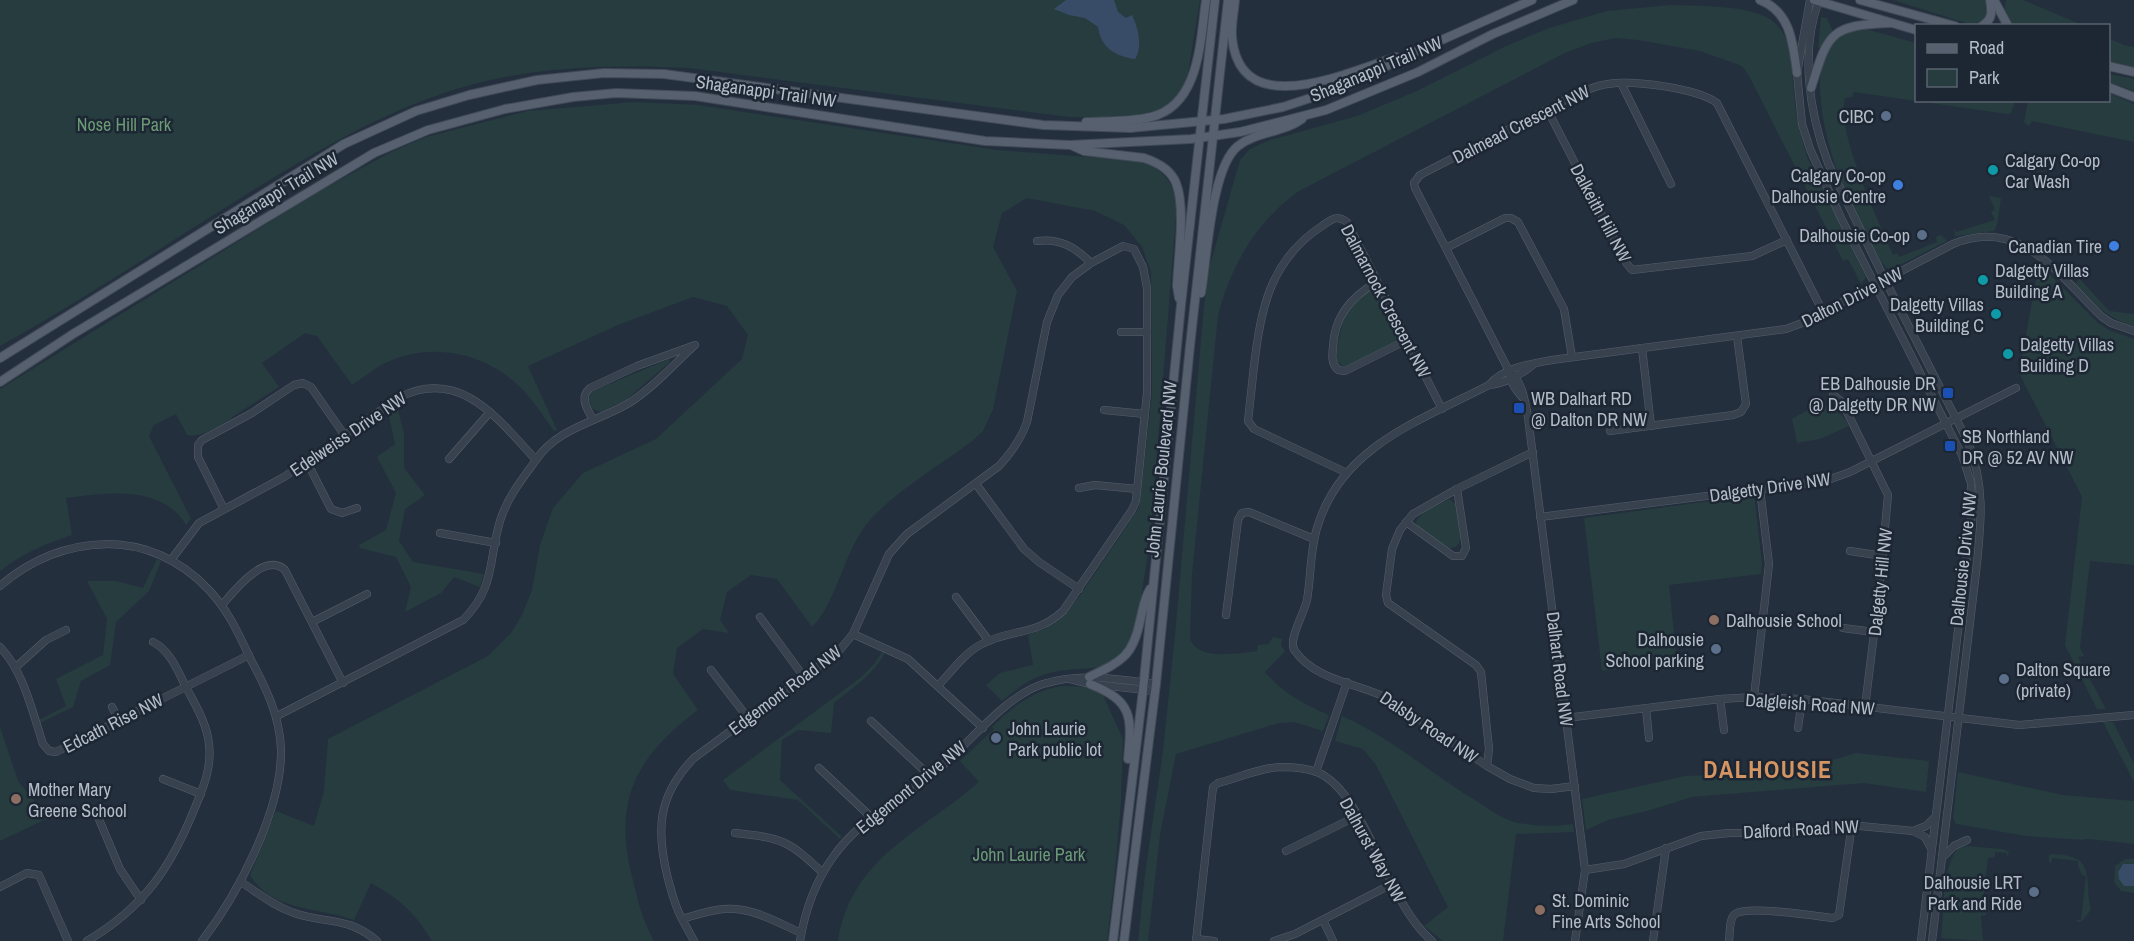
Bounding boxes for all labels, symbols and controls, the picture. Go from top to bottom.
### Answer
legend [1915,24,2110,102]
street label: Shaganappi Trail NW [1306,30,1446,108]
text: Road [1969,35,2004,60]
text: Park [1969,65,2000,90]
street label: Shaganappi Trail NW [694,69,838,113]
street label: Dalmead Crescent NW [1448,79,1594,169]
place label: CIBC [1839,104,1874,129]
marker: CIBC [1879,109,1893,123]
park label: Nose Hill Park [77,112,172,137]
street label: Shaganappi Trail NW [209,146,343,240]
place label: Calgary Co-op Car Wash [2005,148,2100,194]
street label: Dalkeith Hill NW [1565,159,1637,267]
place label: Calgary Co-op Dalhousie Centre [1771,163,1886,209]
marker: Calgary Co-op Car Wash [1986,163,2000,177]
marker: Calgary Co-op Dalhousie Centre [1891,178,1905,192]
street label: Dalmarnock Crescent NW [1335,220,1437,382]
place label: Dalhousie Co-op [1799,223,1910,248]
marker: Dalhousie Co-op [1915,228,1929,242]
place label: Canadian Tire [2008,234,2102,259]
marker: Canadian Tire [2107,239,2121,253]
place label: Dalgetty Villas Building A [1995,258,2089,304]
street label: Dalton Drive NW [1797,261,1907,333]
marker: Dalgetty Villas Building A [1976,273,1990,287]
place label: Dalgetty Villas Building C [1890,292,1984,338]
marker: Dalgetty Villas Building C [1989,307,2003,321]
place label: Dalgetty Villas Building D [2020,332,2114,378]
marker: Dalgetty Villas Building D [2001,347,2015,361]
place label: EB Dalhousie DR @ Dalgetty DR NW [1809,371,1936,417]
street label: John Laurie Boulevard NW [1139,380,1183,558]
street label: Edelweiss Drive NW [285,386,411,482]
place label: WB Dalhart RD @ Dalton DR NW [1531,386,1647,432]
marker: EB Dalhousie DR @ Dalgetty DR NW [1941,386,1955,400]
marker: WB Dalhart RD @ Dalton DR NW [1512,401,1526,415]
place label: SB Northland DR @ 52 AV NW [1962,424,2074,470]
marker: SB Northland DR @ 52 AV NW [1943,439,1957,453]
street label: Dalgetty Drive NW [1708,466,1832,508]
street label: Dalhousie Drive NW [1944,491,1982,627]
street label: Dalgetty Hill NW [1862,527,1898,637]
place label: Dalhousie School [1726,608,1842,633]
street label: Dalhart Road NW [1541,610,1579,728]
marker: Dalhousie School [1707,613,1721,627]
place label: Dalhousie School parking [1606,627,1705,673]
street label: Edgemont Road NW [723,639,847,741]
marker: Dalhousie School parking [1709,642,1723,656]
place label: Dalton Square (private) [2016,657,2110,703]
marker: Dalton Square (private) [1997,672,2011,686]
street label: Dalsby Road NW [1375,685,1483,769]
street label: Edcath Rise NW [59,687,167,759]
street label: Dalgleish Road NW [1744,687,1876,721]
place label: John Laurie Park public lot [1008,716,1102,762]
marker: John Laurie Park public lot [989,731,1003,745]
street label: Edgemont Drive NW [851,735,972,839]
district label: DALHOUSIE [1703,753,1833,785]
place label: Mother Mary Greene School [28,777,126,823]
marker: Mother Mary Greene School [9,792,23,806]
street label: Dalhurst Way NW [1334,793,1412,907]
street label: Dalford Road NW [1743,813,1859,845]
park label: John Laurie Park [973,842,1086,867]
place label: Dalhousie LRT Park and Ride [1924,870,2022,916]
marker: Dalhousie LRT Park and Ride [2027,885,2041,899]
place label: St. Dominic Fine Arts School [1552,888,1660,934]
marker: St. Dominic Fine Arts School [1533,903,1547,917]

